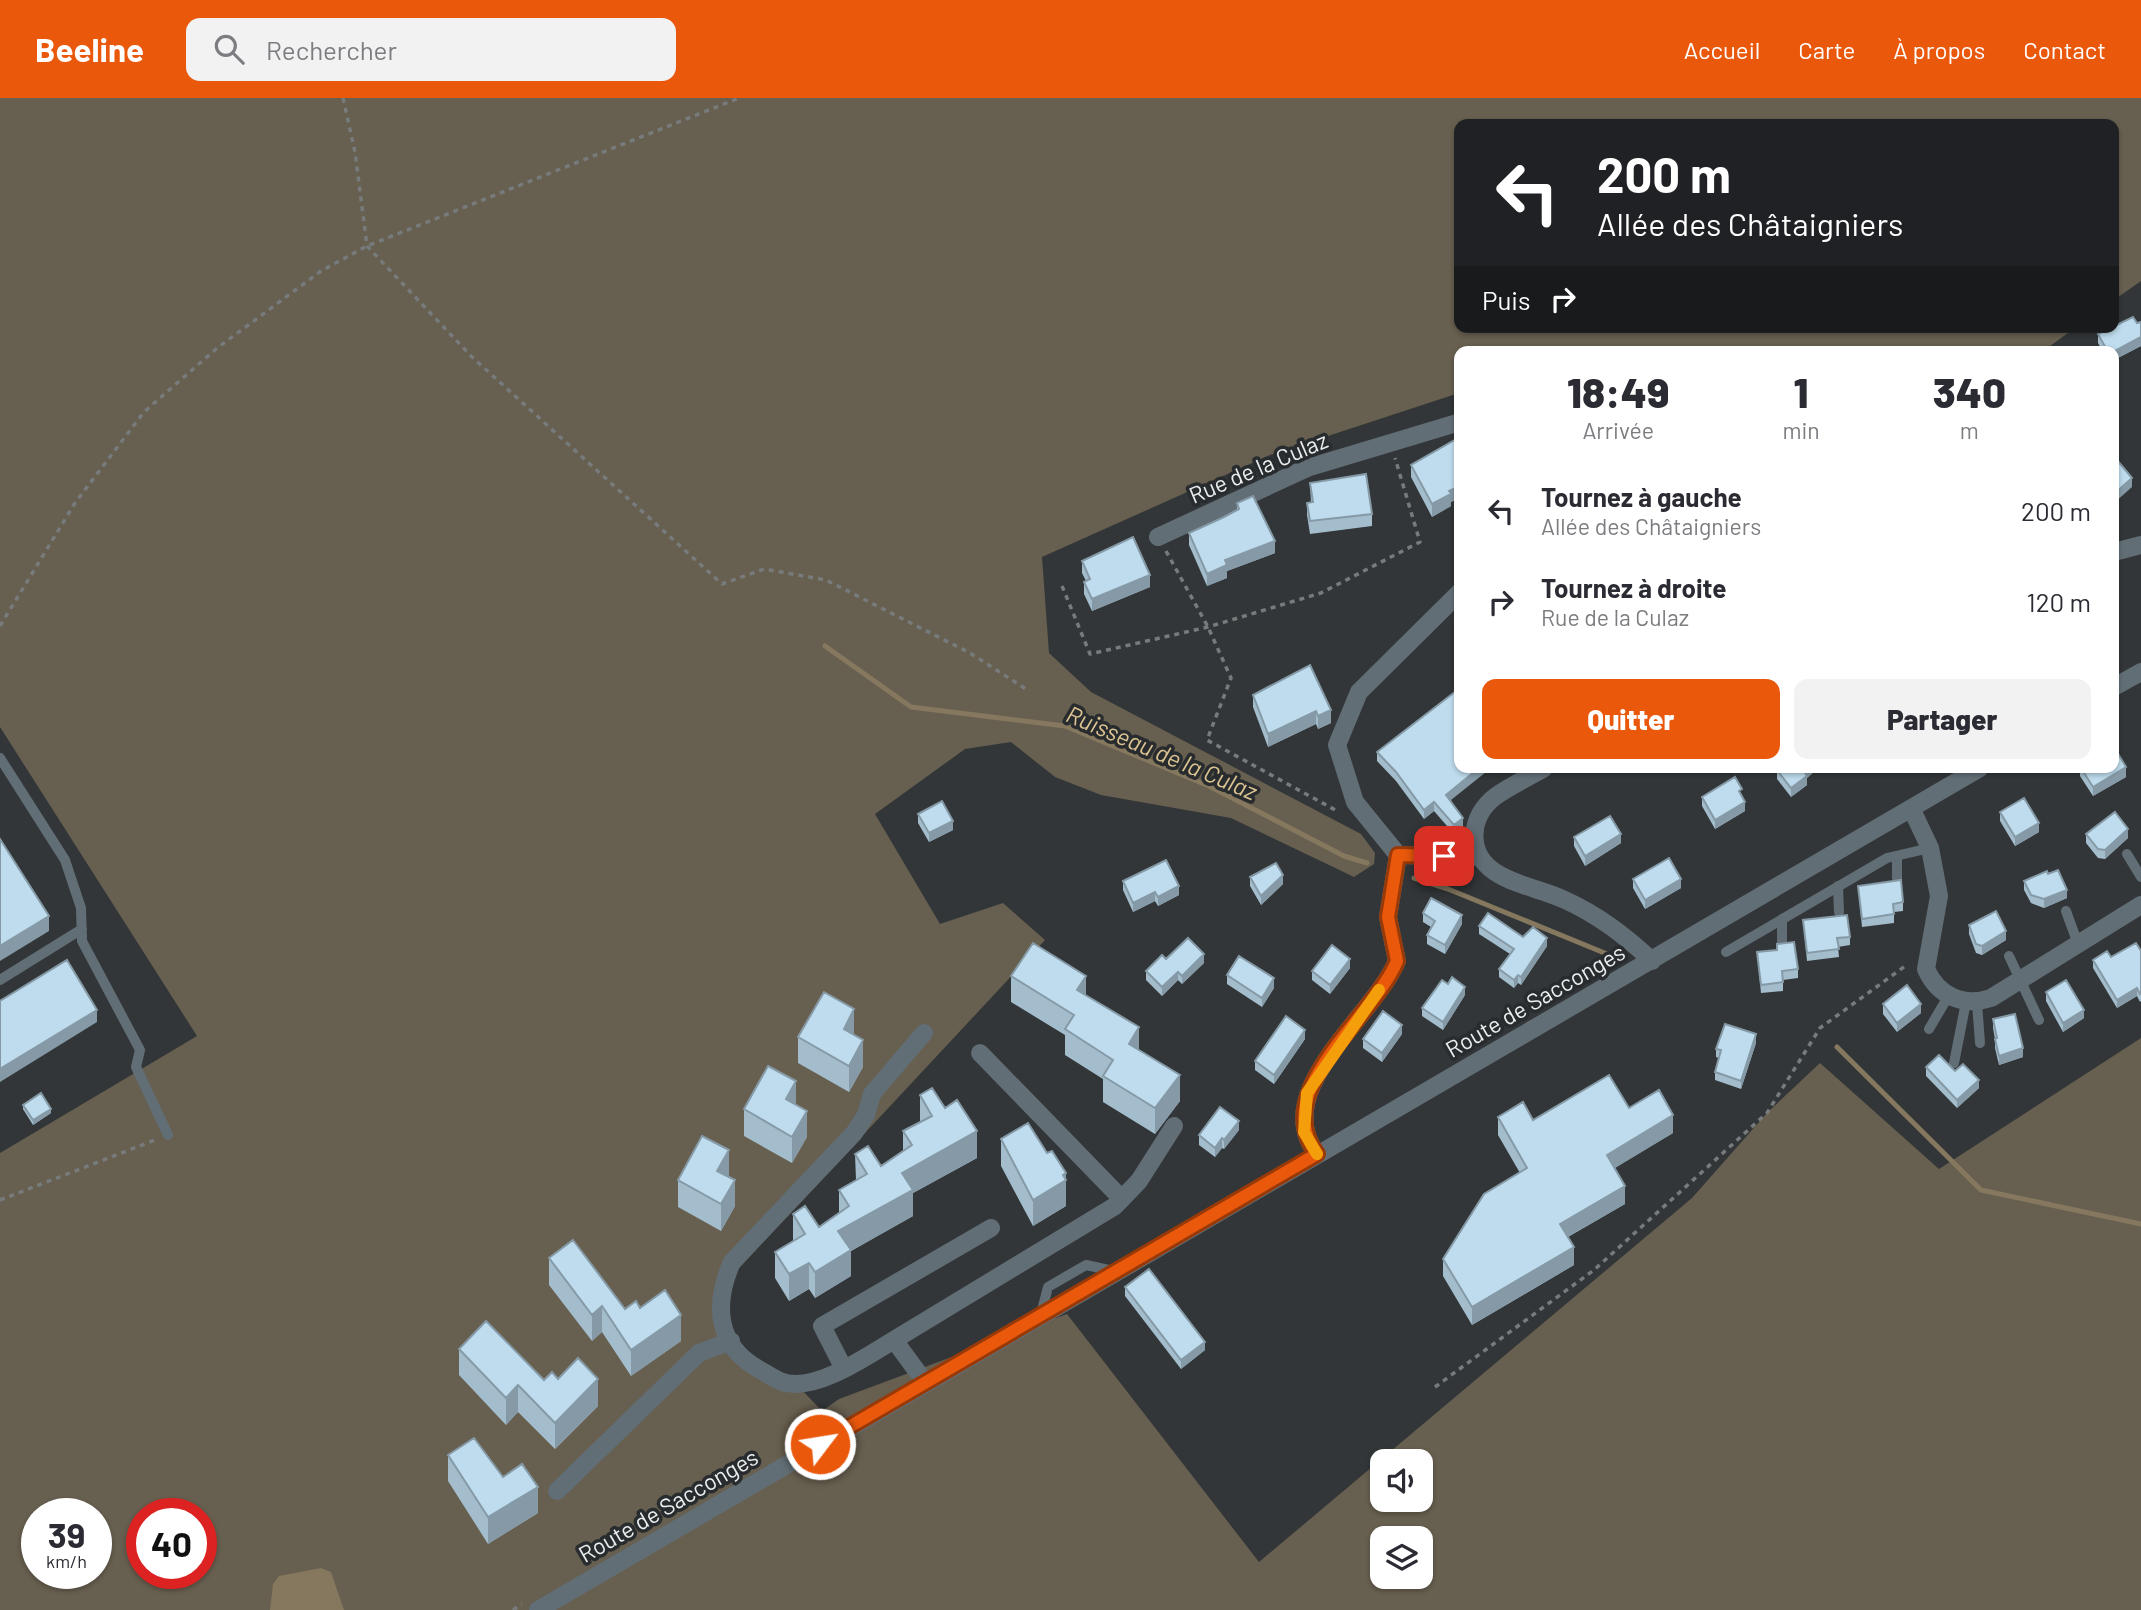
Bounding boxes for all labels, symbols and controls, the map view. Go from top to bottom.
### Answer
search box [186,18,676,81]
text: Beeline [35,29,144,69]
icon: search [210,30,248,68]
text: Rechercher [266,34,397,65]
text: Accueil [1684,35,1760,64]
text: Carte [1798,35,1855,64]
text: À propos [1893,35,1985,64]
text: Contact [2023,35,2106,64]
text: 200 m [1597,144,1731,203]
icon: left [1482,147,1573,238]
text: Allée des Châtaigniers [1597,204,1903,242]
icon: right [1544,280,1582,318]
text: Puis [1482,284,1530,315]
text: 18:49 [1567,366,1669,416]
text: 1 [1794,366,1808,416]
text: 340 [1933,366,2006,416]
text: Arrivée [1582,416,1654,444]
text: min [1782,416,1820,444]
text: m [1960,416,1979,444]
street label: Rue de la Culaz [1184,425,1332,509]
text: Tournez à gauche [1541,481,1742,512]
icon: left [1482,492,1520,530]
text: 200 m [2021,495,2091,526]
text: Allée des Châtaigniers [1541,512,1761,540]
text: Tournez à droite [1541,572,1726,603]
icon: right [1482,583,1520,621]
text: 120 m [2027,586,2091,617]
text: Rue de la Culaz [1541,603,1689,631]
button: Quitter [1482,679,1780,759]
button: Partager [1794,679,2091,759]
water label: Ruisseau de la Culaz [1062,699,1262,806]
pin [1414,826,1474,886]
icon: arrive [1425,837,1463,875]
street label: Route de Sacconges [1440,937,1630,1063]
position arrow [783,1407,857,1481]
street label: Route de Sacconges [573,1442,763,1568]
map controls [1370,1449,1433,1589]
button: sound [1370,1449,1433,1512]
speed limit sign: 40 [126,1498,217,1589]
text: 39 [48,1513,85,1555]
button: layers [1370,1526,1433,1589]
text: km/h [46,1550,87,1572]

